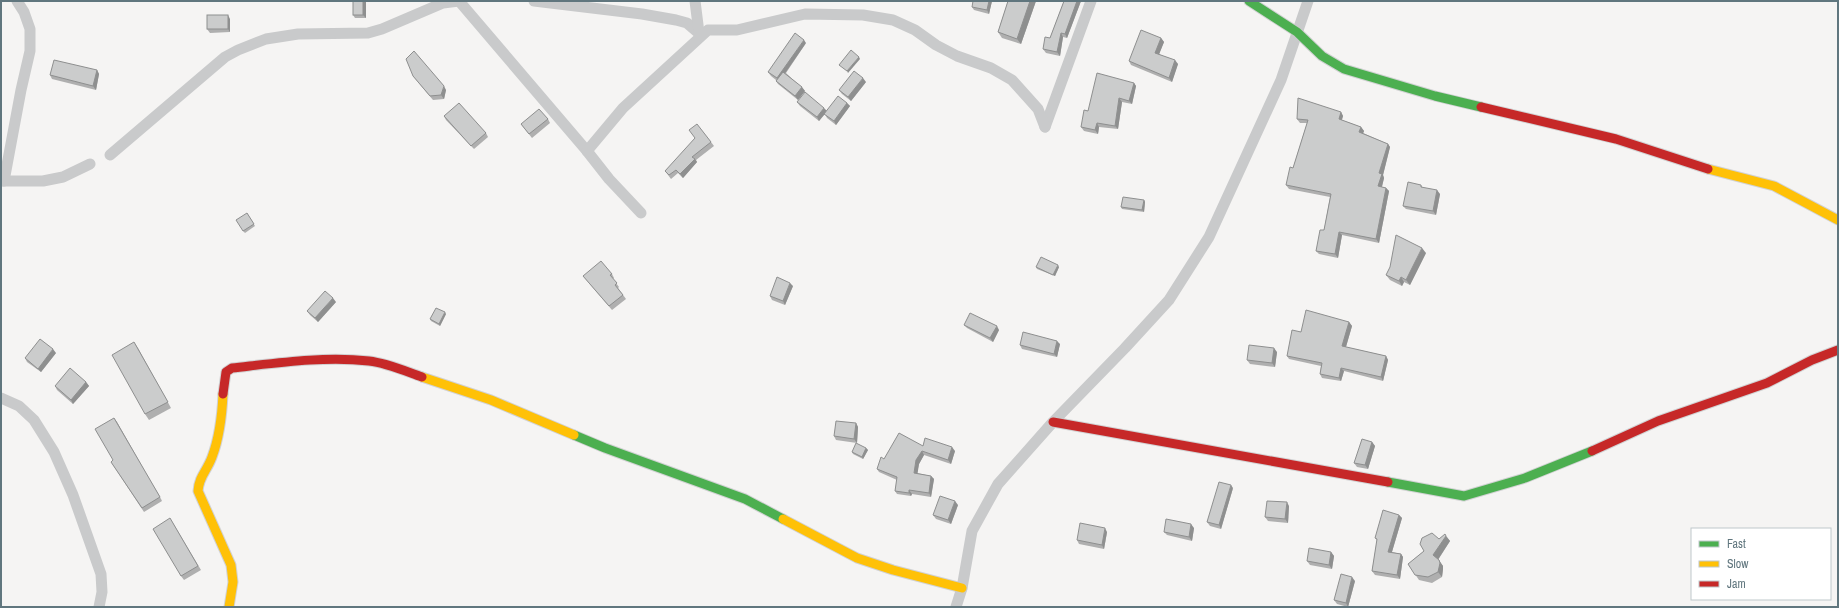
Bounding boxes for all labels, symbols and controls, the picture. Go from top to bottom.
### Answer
legend [1691,528,1831,600]
text: Fast [1727,536,1746,552]
text: Slow [1727,556,1749,572]
text: Jam [1727,576,1746,592]

